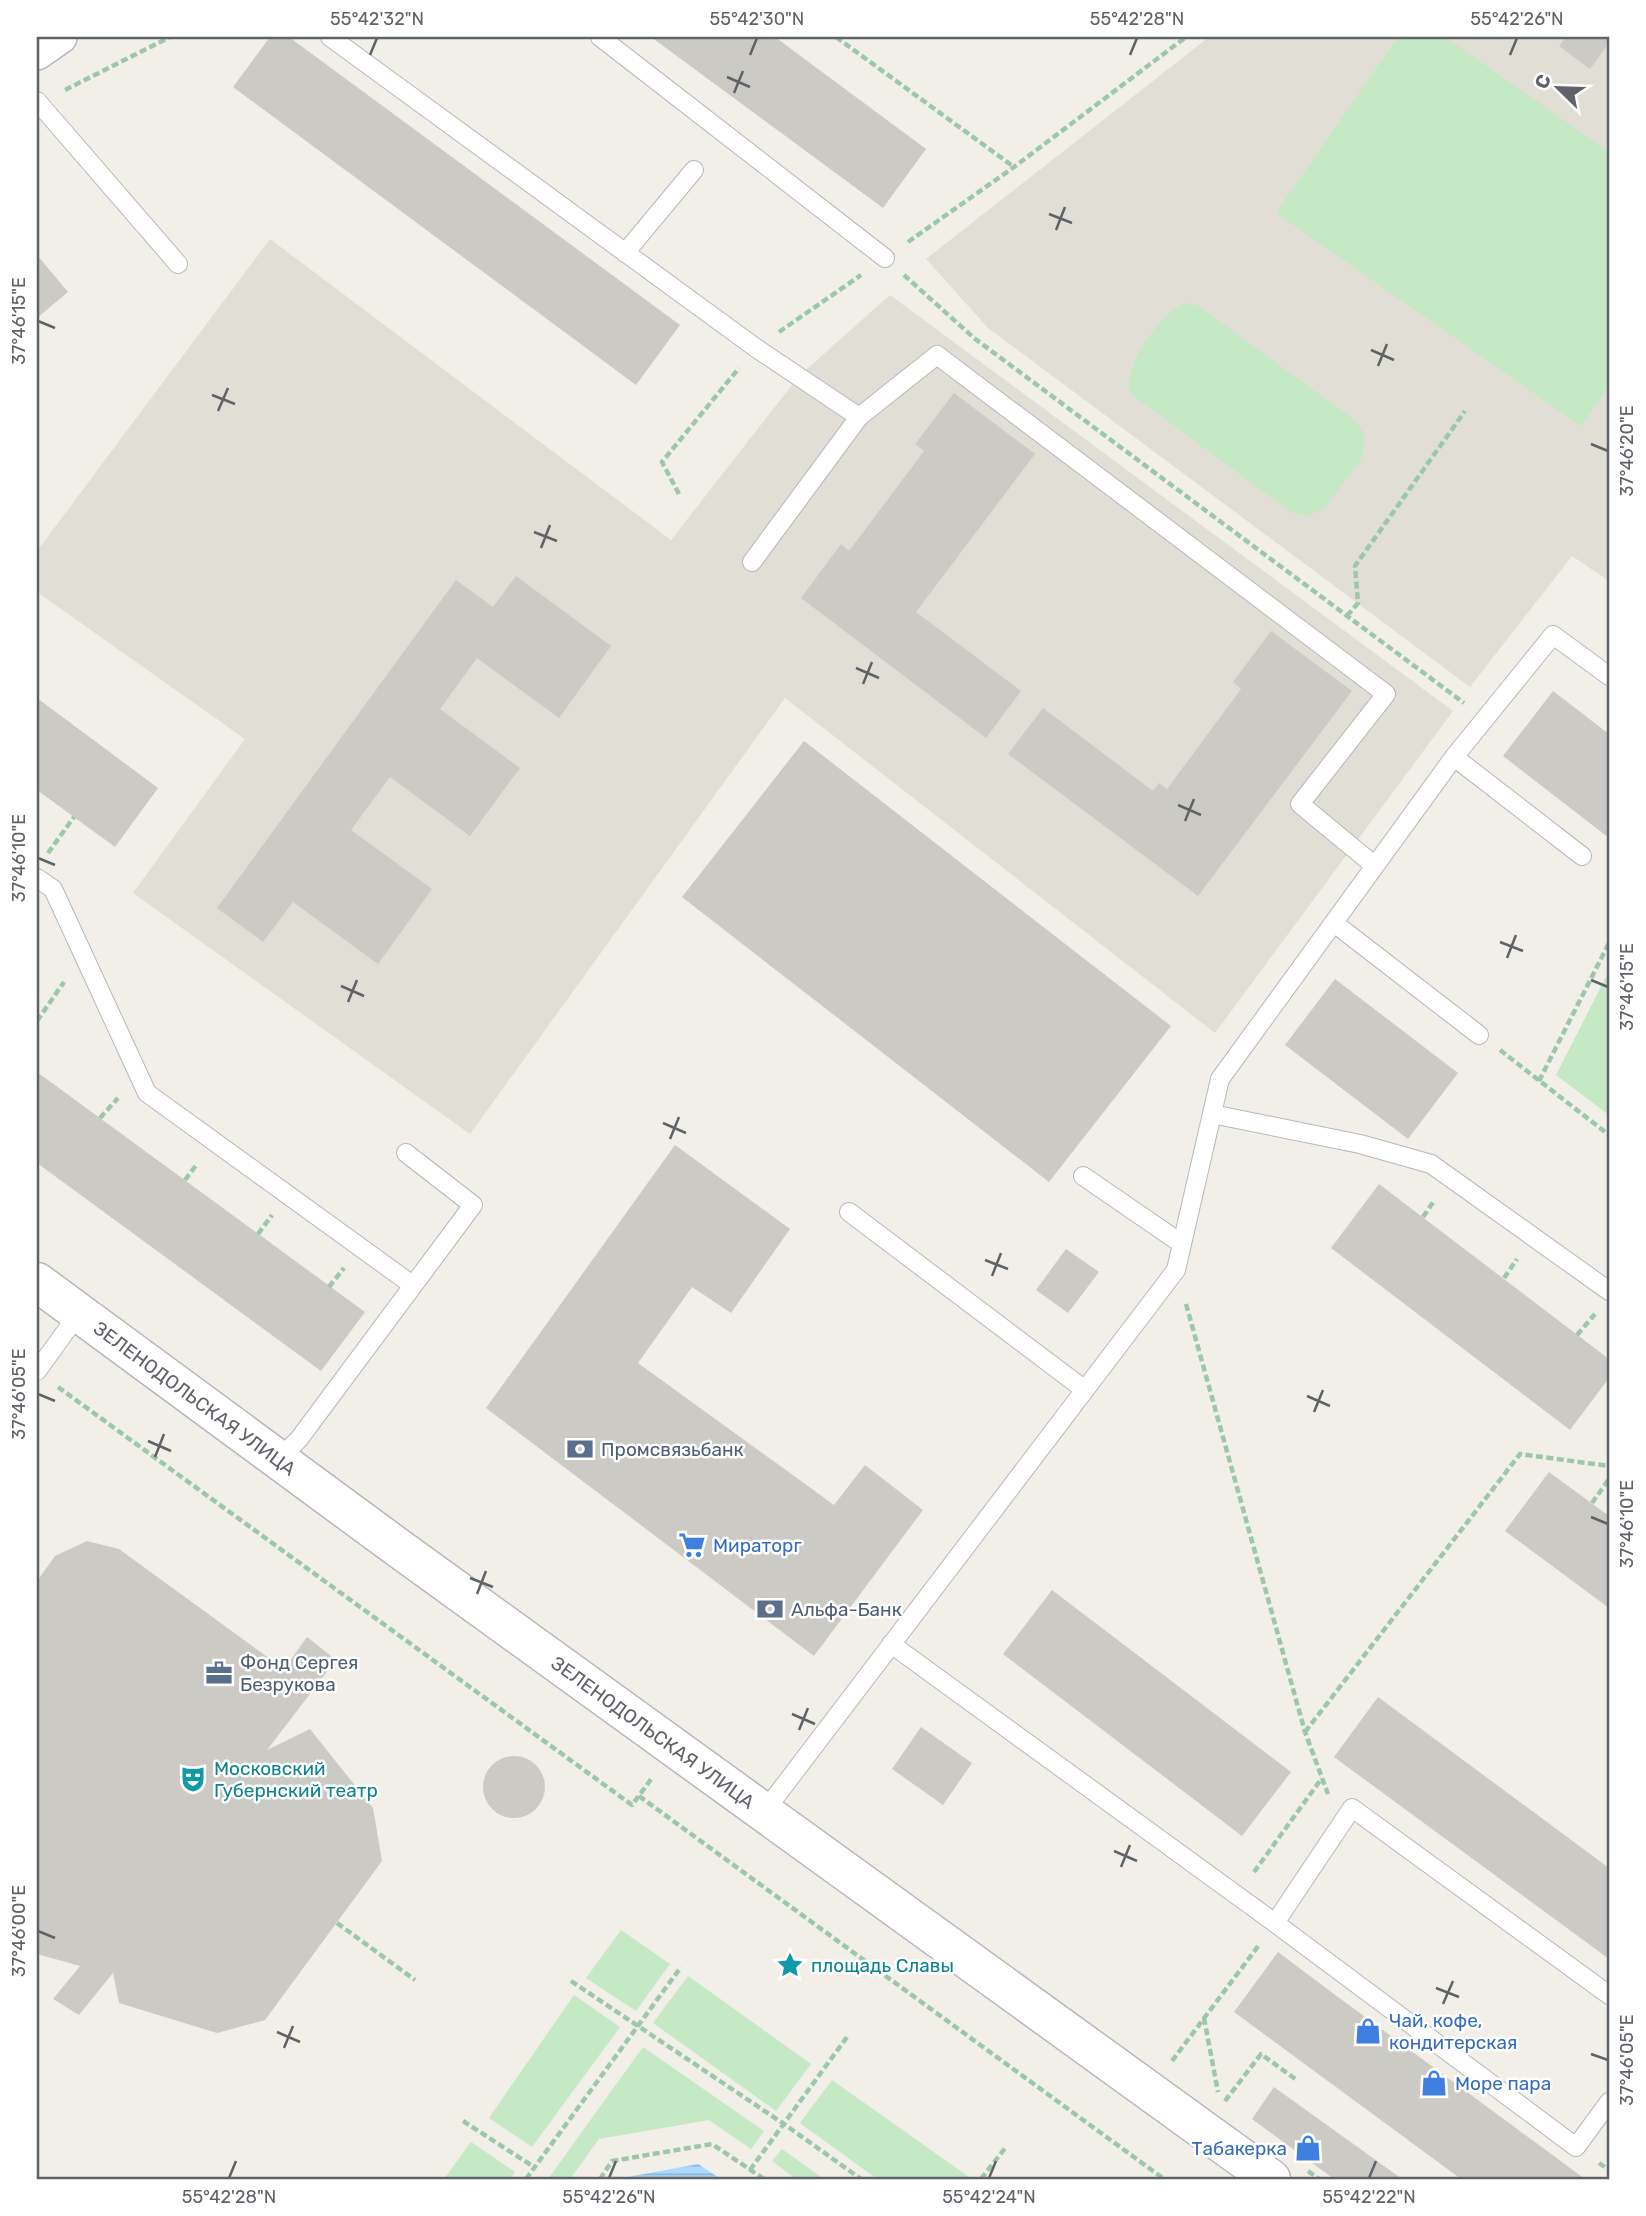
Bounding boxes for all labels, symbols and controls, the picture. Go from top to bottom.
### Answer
text: 55°42'32"N [330,8,424,30]
text: 55°42'30"N [710,8,804,30]
text: 55°42'28"N [1090,8,1184,30]
text: 55°42'26"N [1470,8,1564,30]
north arrow [1524,52,1594,122]
text: С [1530,71,1556,92]
text: 37°46'15"E [8,277,30,365]
text: 37°46'20"E [1616,405,1638,497]
text: 37°46'10"E [8,814,30,902]
text: 37°46'15"E [1616,943,1638,1031]
street label: ЗЕЛЕНОДОЛЬСКАЯ УЛИЦА [89,1316,301,1480]
text: 37°46'05"E [8,1348,30,1440]
bank icon: Промсвязьбанк [565,1434,595,1464]
place label: Промсвязьбанк [601,1438,744,1461]
text: 37°46'10"E [1616,1480,1638,1568]
supermarket icon: Мираторг [677,1530,707,1560]
place label: Мираторг [713,1534,802,1557]
bank icon: Альфа-Банк [755,1594,785,1624]
place label: Альфа-Банк [791,1598,902,1621]
place label: Фонд Сергея Безрукова [240,1651,358,1696]
street label: ЗЕЛЕНОДОЛЬСКАЯ УЛИЦА [547,1651,759,1813]
office icon: Фонд Сергея Безрукова [204,1658,234,1688]
place label: Московский Губернский театр [214,1757,378,1802]
theatre icon: Московский Губернский театр [178,1764,208,1794]
text: 37°46'00"E [8,1885,30,1977]
place icon: площадь Славы [775,1950,805,1980]
place label: площадь Славы [811,1954,954,1977]
place label: Чай, кофе, кондитерская [1389,2009,1517,2054]
text: 37°46'05"E [1616,2014,1638,2106]
shop icon: Чай, кофе, кондитерская [1353,2016,1383,2046]
shop icon: Море пара [1419,2068,1449,2098]
place label: Море пара [1455,2072,1551,2095]
shop icon: Табакерка [1293,2133,1323,2163]
place label: Табакерка [1192,2137,1287,2160]
text: 55°42'28"N [182,2186,276,2208]
text: 55°42'26"N [562,2186,656,2208]
text: 55°42'24"N [942,2186,1036,2208]
text: 55°42'22"N [1322,2186,1416,2208]

